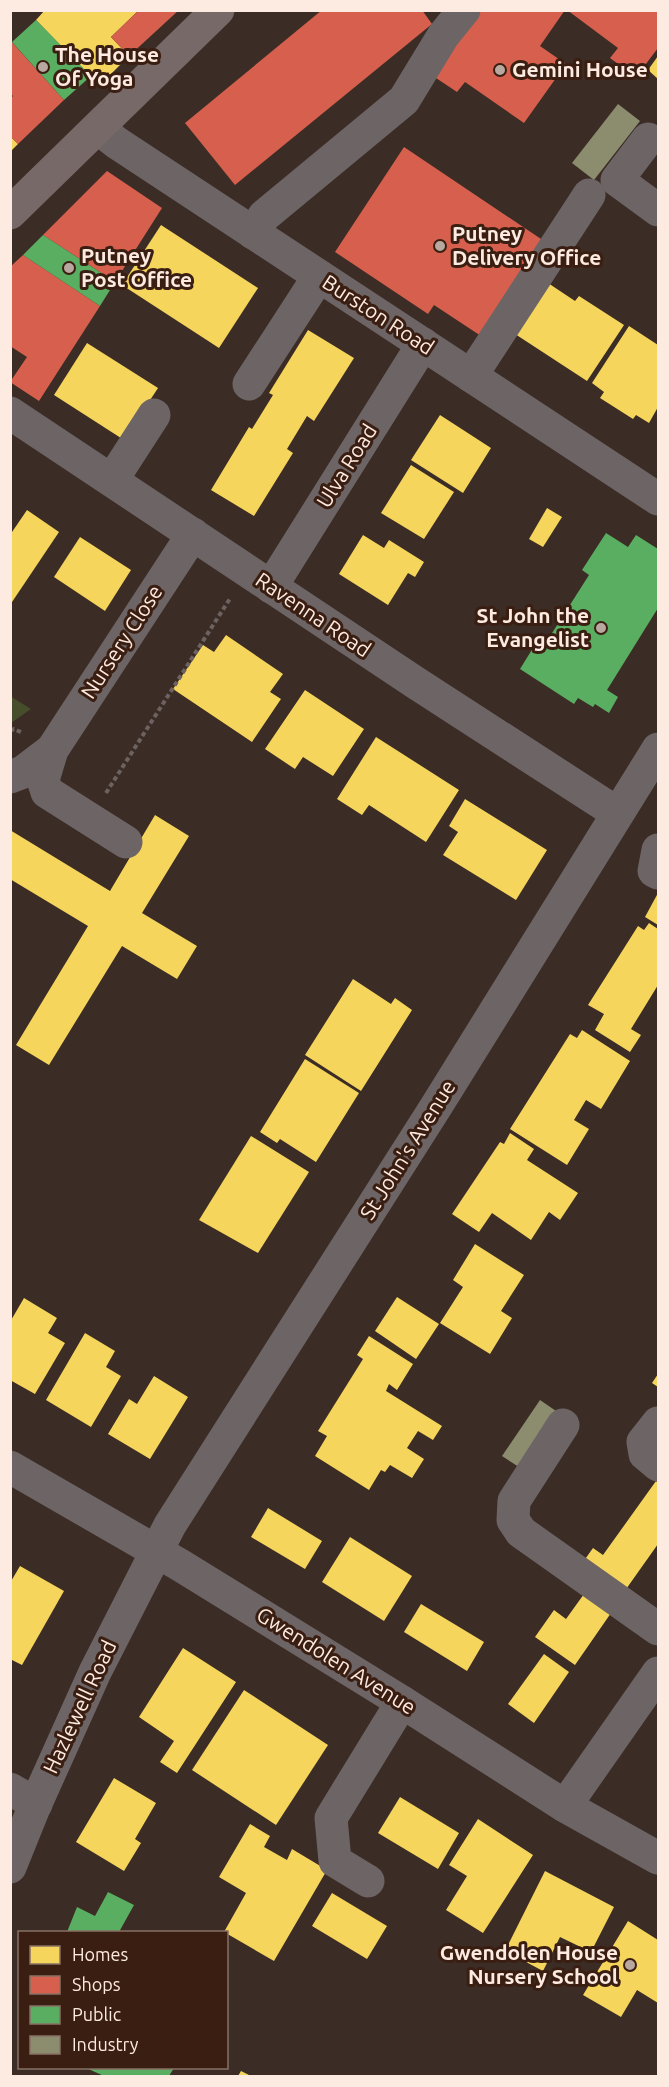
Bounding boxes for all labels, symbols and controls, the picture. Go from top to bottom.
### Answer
place label: The House Of Yoga [55,42,159,90]
place label: Gemini House [512,57,648,81]
marker: The House Of Yoga [36,60,50,74]
marker: Gemini House [493,63,507,77]
place label: Putney Delivery Office [452,221,601,269]
marker: Putney Delivery Office [433,239,447,253]
place label: Putney Post Office [81,243,192,291]
marker: Putney Post Office [62,261,76,275]
street label: Burston Road [318,269,439,359]
street label: Ulva Road [311,419,381,512]
street label: Ravenna Road [251,567,376,661]
street label: Nursery Close [76,580,167,703]
place label: St John the Evangelist [477,603,589,651]
marker: St John the Evangelist [594,621,608,635]
street label: St John's Avenue [355,1075,460,1224]
street label: Gwendolen Avenue [253,1601,420,1719]
street label: Hazlewell Road [38,1636,120,1777]
legend [18,1931,228,2069]
place label: Gwendolen House Nursery School [440,1940,618,1988]
text: Homes [72,1944,129,1964]
marker: Gwendolen House Nursery School [623,1958,637,1972]
text: Shops [72,1974,121,1994]
text: Public [72,2004,121,2024]
text: Industry [72,2034,139,2054]

